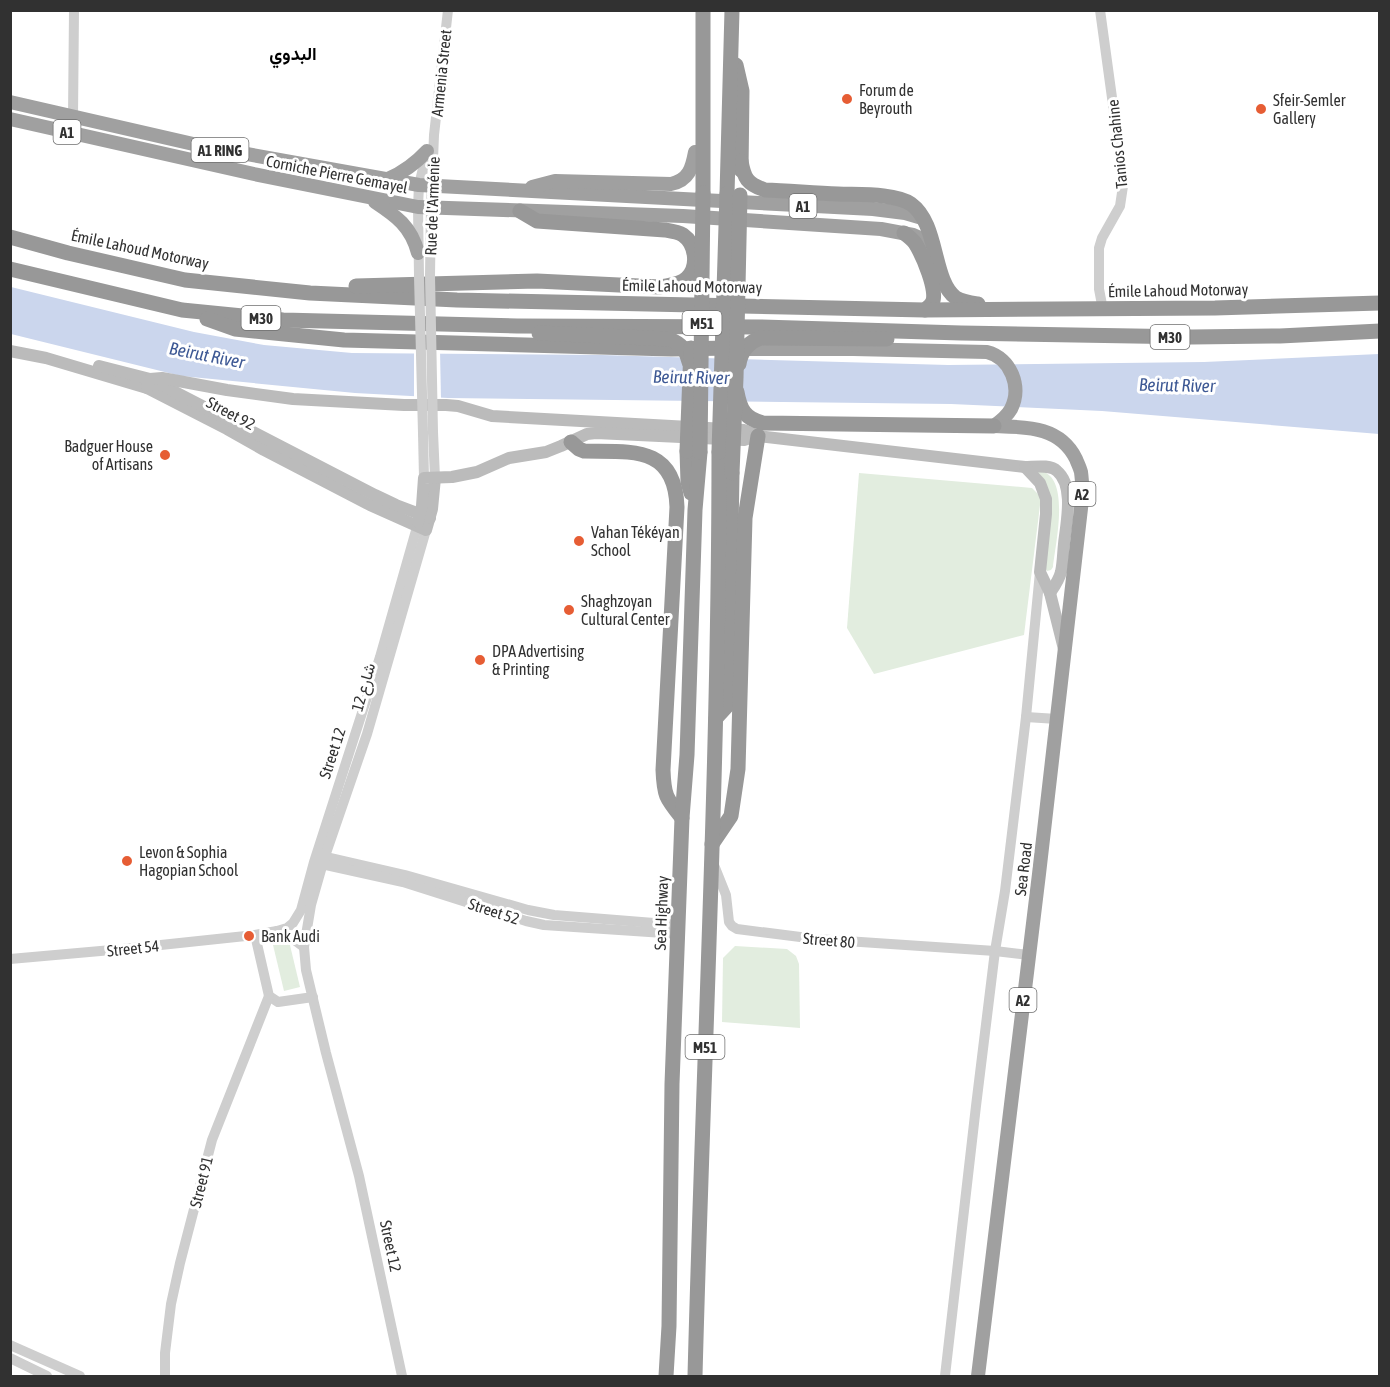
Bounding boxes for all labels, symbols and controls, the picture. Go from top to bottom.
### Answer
street label: Armenia Street [427,28,455,117]
district label: البدوي [269,43,317,69]
place label: Forum de Beyrouth [859,81,914,118]
place label: Sfeir-Semler Gallery [1273,91,1346,128]
marker: Forum de Beyrouth [840,92,854,106]
street label: Tanios Chahine [1103,99,1131,189]
marker: Sfeir-Semler Gallery [1254,102,1268,116]
road number: A1 [54,120,80,144]
road number: A1 RING [192,138,248,162]
street label: Corniche Pierre Gemayel [264,151,410,198]
street label: Rue de l'Arménie [421,156,443,256]
road number: A1 [790,194,816,218]
street label: Émile Lahoud Motorway [69,226,211,273]
street label: Émile Lahoud Motorway [622,276,763,297]
street label: Émile Lahoud Motorway [1108,280,1249,301]
road number: M30 [242,306,280,330]
road number: M51 [682,311,722,335]
road number: M30 [1150,325,1190,349]
water label: Beirut River [168,337,247,373]
water label: Beirut River [653,366,730,388]
water label: Beirut River [1139,374,1216,396]
street label: Street 92 [204,393,258,433]
place label: Badguer House of Artisans [64,437,153,473]
marker: Badguer House of Artisans [158,448,172,462]
road number: A2 [1068,482,1096,506]
place label: Vahan Tékéyan School [591,523,680,559]
marker: Vahan Tékéyan School [572,534,586,548]
place label: Shaghzoyan Cultural Center [581,592,670,628]
marker: Shaghzoyan Cultural Center [562,603,576,617]
place label: DPA Advertising & Printing [492,642,584,679]
marker: DPA Advertising & Printing [473,653,487,667]
street label: شارع 12 [348,661,381,714]
street label: Street 12 [315,725,349,781]
street label: Sea Road [1011,841,1035,897]
place label: Levon & Sophia Hagopian School [139,843,239,880]
marker: Levon & Sophia Hagopian School [120,854,134,868]
street label: Sea Highway [651,875,672,951]
street label: Street 52 [466,894,522,928]
place label: Bank Audi [261,927,320,945]
marker: Bank Audi [242,929,256,943]
street label: Street 80 [802,929,856,951]
street label: Street 54 [106,936,160,960]
road number: A2 [1010,988,1036,1012]
road number: M51 [686,1035,724,1059]
street label: Street 91 [186,1154,216,1210]
street label: Street 12 [377,1219,405,1273]

